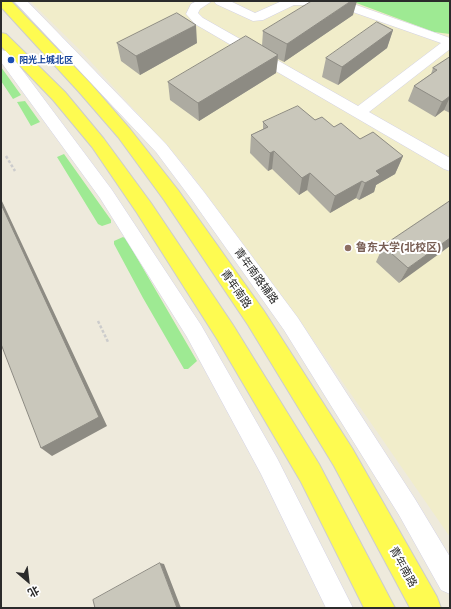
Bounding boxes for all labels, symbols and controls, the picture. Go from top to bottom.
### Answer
marker: 阳光上城北区 [6,55,16,65]
place label: 阳光上城北区 [19,55,73,65]
place label: 鲁东大学(北校区) [356,241,441,255]
marker: 鲁东大学(北校区) [343,243,353,253]
street label: 青年南路辅路 [231,245,281,307]
street label: 青年南路 [218,267,254,311]
street label: 青年南路 [387,545,419,589]
north arrow [8,561,48,601]
text: 北 [25,583,42,600]

